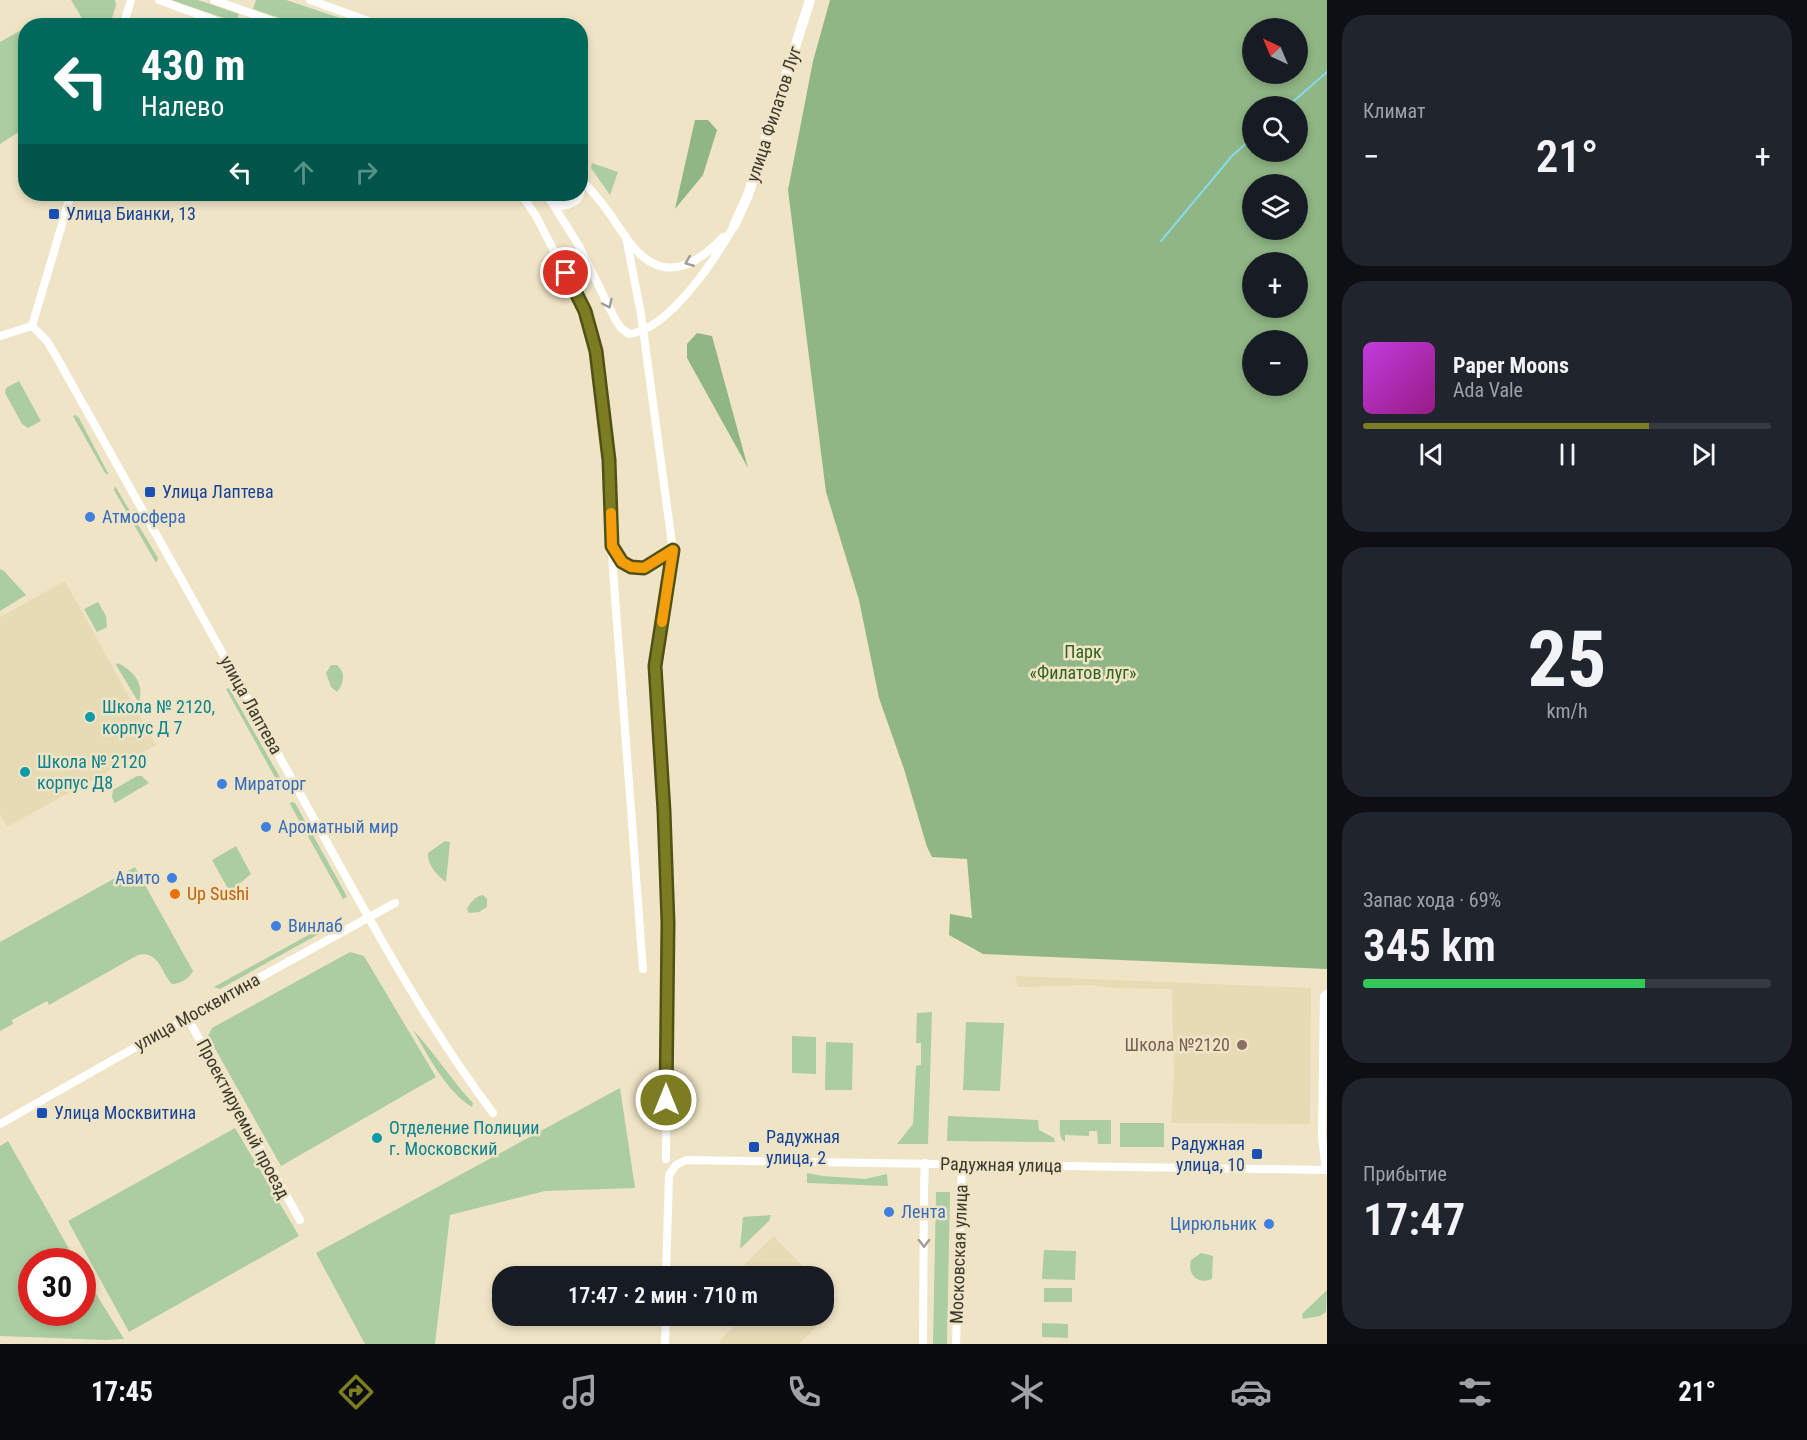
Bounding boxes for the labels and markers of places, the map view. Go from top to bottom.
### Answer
place label: Улица Бианки, 13 [66,203,196,224]
marker: Улица Бианки, 13 [47,207,61,221]
pin [540,247,591,298]
place label: Улица Лаптева [162,481,274,502]
marker: Улица Лаптева [143,485,157,499]
place label: Атмосфера [102,506,186,527]
marker: Атмосфера [83,510,97,524]
place label: Школа № 2120, корпус Д 7 [102,696,215,738]
marker: Школа № 2120, корпус Д 7 [83,710,97,724]
place label: Школа № 2120 корпус Д8 [37,751,147,793]
marker: Школа № 2120 корпус Д8 [18,765,32,779]
place label: Мираторг [234,773,306,794]
marker: Мираторг [215,777,229,791]
place label: Ароматный мир [278,816,399,837]
marker: Ароматный мир [259,820,273,834]
place label: Авито [115,867,160,888]
marker: Авито [165,871,179,885]
place label: Up Sushi [187,883,249,904]
marker: Up Sushi [168,887,182,901]
place label: Винлаб [288,915,343,936]
marker: Винлаб [269,919,283,933]
place label: Школа №2120 [1125,1034,1230,1055]
marker: Школа №2120 [1235,1038,1249,1052]
place label: Улица Москвитина [54,1102,196,1123]
marker: Улица Москвитина [35,1106,49,1120]
place label: Отделение Полиции г. Московский [389,1117,540,1159]
place label: Радужная улица, 2 [766,1126,840,1168]
marker: Отделение Полиции г. Московский [370,1131,384,1145]
place label: Радужная улица, 10 [1171,1133,1245,1175]
marker: Радужная улица, 2 [747,1140,761,1154]
marker: Радужная улица, 10 [1250,1147,1264,1161]
place label: Лента [901,1201,946,1222]
marker: Лента [882,1205,896,1219]
place label: Цирюльник [1170,1213,1257,1234]
marker: Цирюльник [1262,1217,1276,1231]

